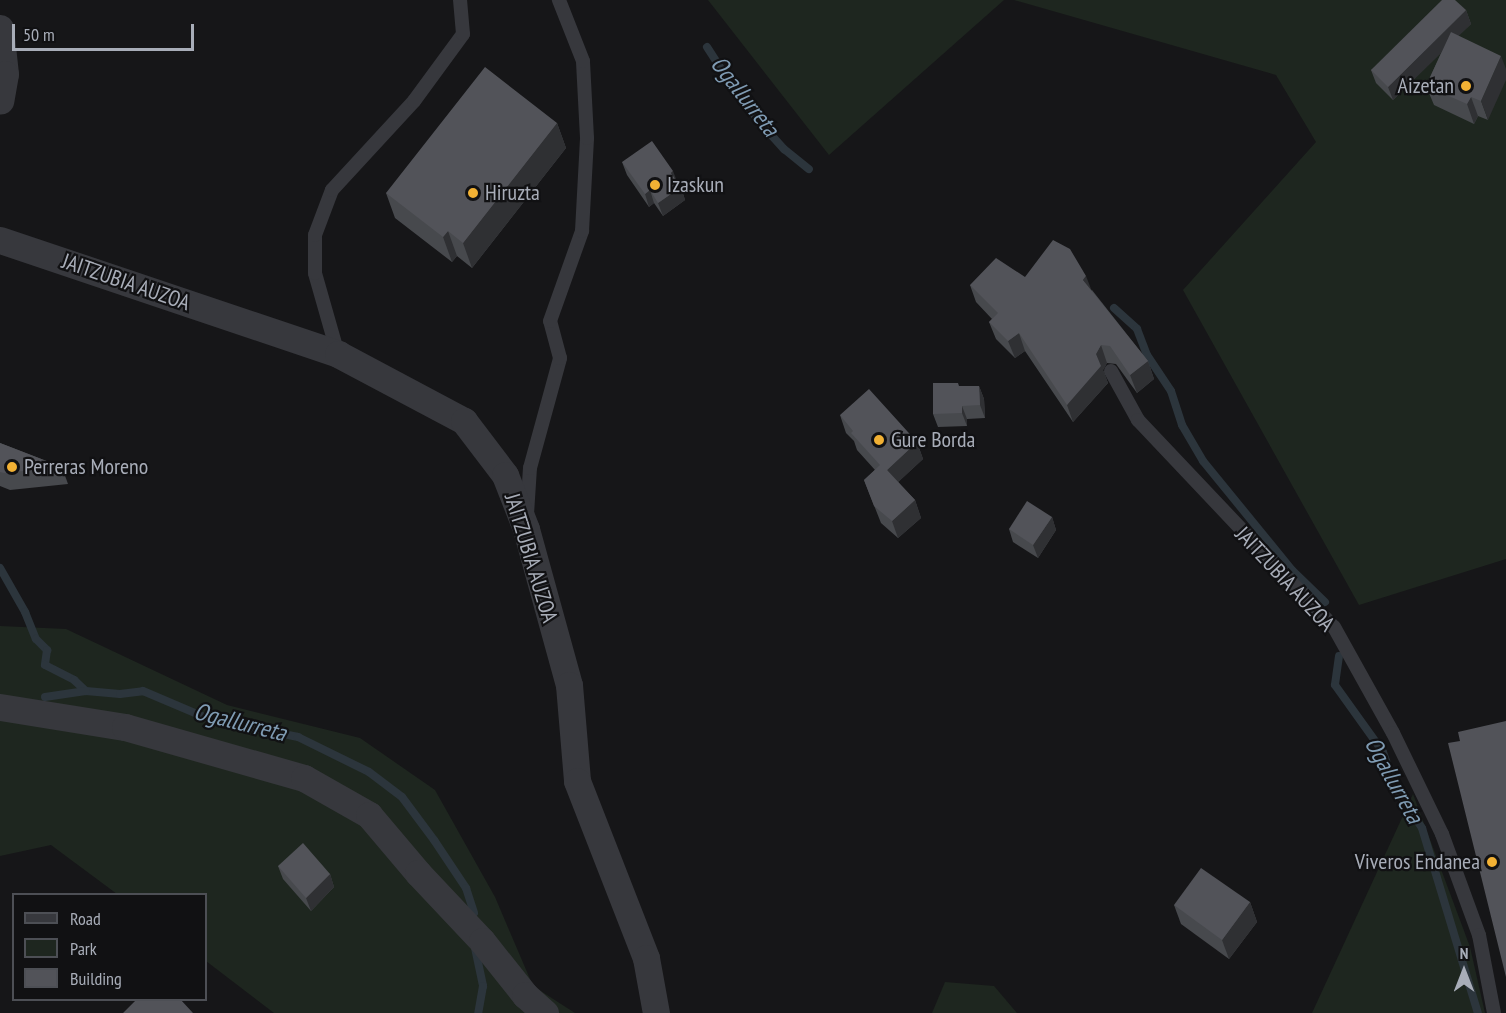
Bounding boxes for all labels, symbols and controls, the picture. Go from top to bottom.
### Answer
scale bar [15,12,196,50]
text: 50 m [23,23,55,46]
water label: Ogallurreta [705,50,785,142]
place label: Aizetan [1398,73,1454,99]
marker: Aizetan [1459,79,1473,93]
place label: Izaskun [667,172,724,198]
marker: Izaskun [648,178,662,192]
place label: Hiruzta [485,180,540,206]
marker: Hiruzta [466,186,480,200]
street label: JAITZUBIA AUZOA [58,248,194,316]
place label: Gure Borda [891,427,975,453]
marker: Gure Borda [872,433,886,447]
place label: Perreras Moreno [24,454,148,480]
marker: Perreras Moreno [5,460,19,474]
street label: JAITZUBIA AUZOA [499,490,563,626]
street label: JAITZUBIA AUZOA [1229,521,1341,637]
water label: Ogallurreta [191,697,289,747]
water label: Ogallurreta [1359,732,1429,828]
place label: Viveros Endanea [1355,849,1480,875]
marker: Viveros Endanea [1485,855,1499,869]
legend [12,893,207,1001]
text: Road [70,907,101,930]
text: Park [70,937,97,960]
north arrow [1434,941,1494,1001]
text: N [1460,943,1468,963]
text: Building [70,967,122,990]

